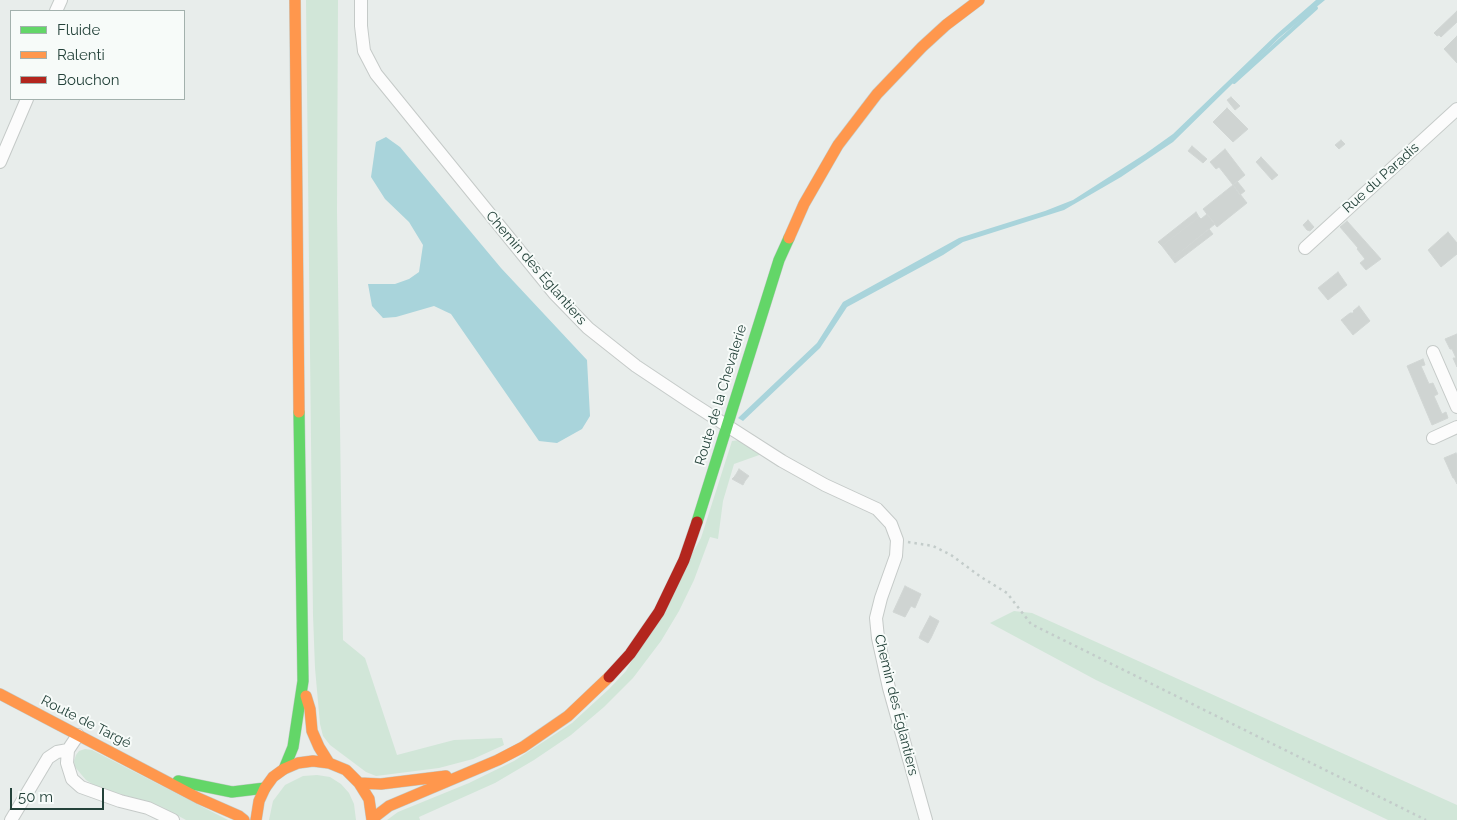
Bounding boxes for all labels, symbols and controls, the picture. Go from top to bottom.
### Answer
legend [10,10,185,100]
text: Fluide [57,21,100,39]
text: Ralenti [57,46,105,64]
text: Bouchon [57,71,119,89]
street label: Rue du Paradis [1339,139,1423,217]
street label: Chemin des Églantiers [482,208,590,328]
street label: Route de la Chevalerie [692,323,750,467]
street label: Chemin des Églantiers [870,633,922,777]
street label: Route de Targé [38,692,134,752]
scale bar [12,778,106,810]
text: 50 m [18,788,53,806]

